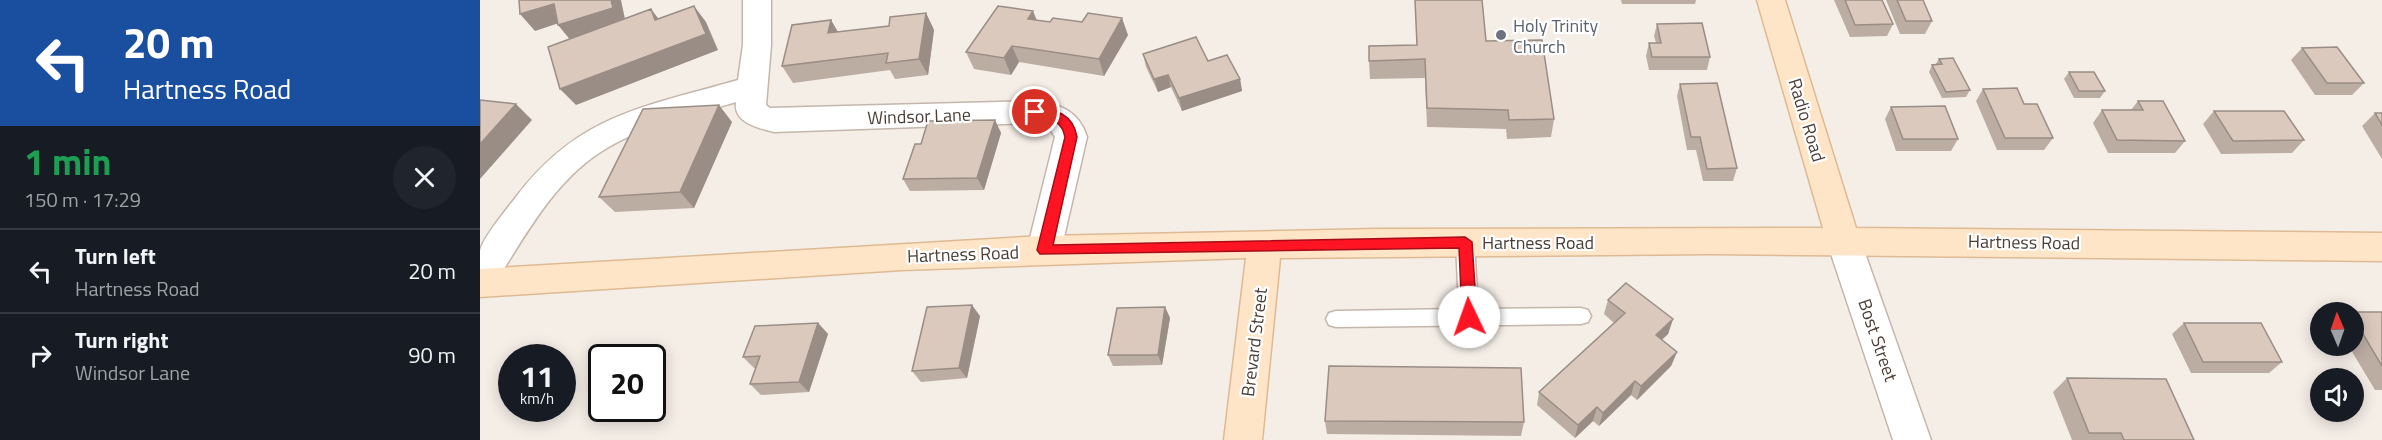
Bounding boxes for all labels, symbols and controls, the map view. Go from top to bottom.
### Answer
text: 20 m [123,10,215,74]
place label: Holy Trinity Church [1513,12,1598,60]
icon: left [24,24,102,102]
marker: Holy Trinity Church [1494,28,1508,42]
text: Hartness Road [123,68,291,109]
street label: Radio Road [1782,75,1832,165]
pin [1009,86,1060,137]
icon: arrive [1018,95,1051,128]
street label: Windsor Lane [867,101,971,131]
text: 1 min [24,134,111,189]
button: close [393,146,456,209]
text: 150 m · 17:29 [24,184,141,215]
street label: Hartness Road [1968,228,2080,256]
street label: Hartness Road [1482,229,1594,256]
text: Turn left [75,239,156,273]
street label: Hartness Road [906,239,1020,269]
text: 20 m [408,254,456,288]
icon: left [24,255,57,288]
text: Hartness Road [75,273,200,304]
street label: Brevard Street [1234,285,1274,398]
position arrow [1437,285,1501,349]
street label: Bost Street [1851,295,1905,386]
north arrow [2310,302,2364,356]
map controls [2310,302,2364,422]
text: Turn right [75,323,169,357]
text: 90 m [408,338,456,372]
icon: right [24,339,57,372]
speed limit sign: 20 [588,344,666,422]
text: 11 [520,353,554,399]
text: Windsor Lane [75,357,190,388]
button: sound [2310,368,2364,422]
text: km/h [520,387,554,410]

